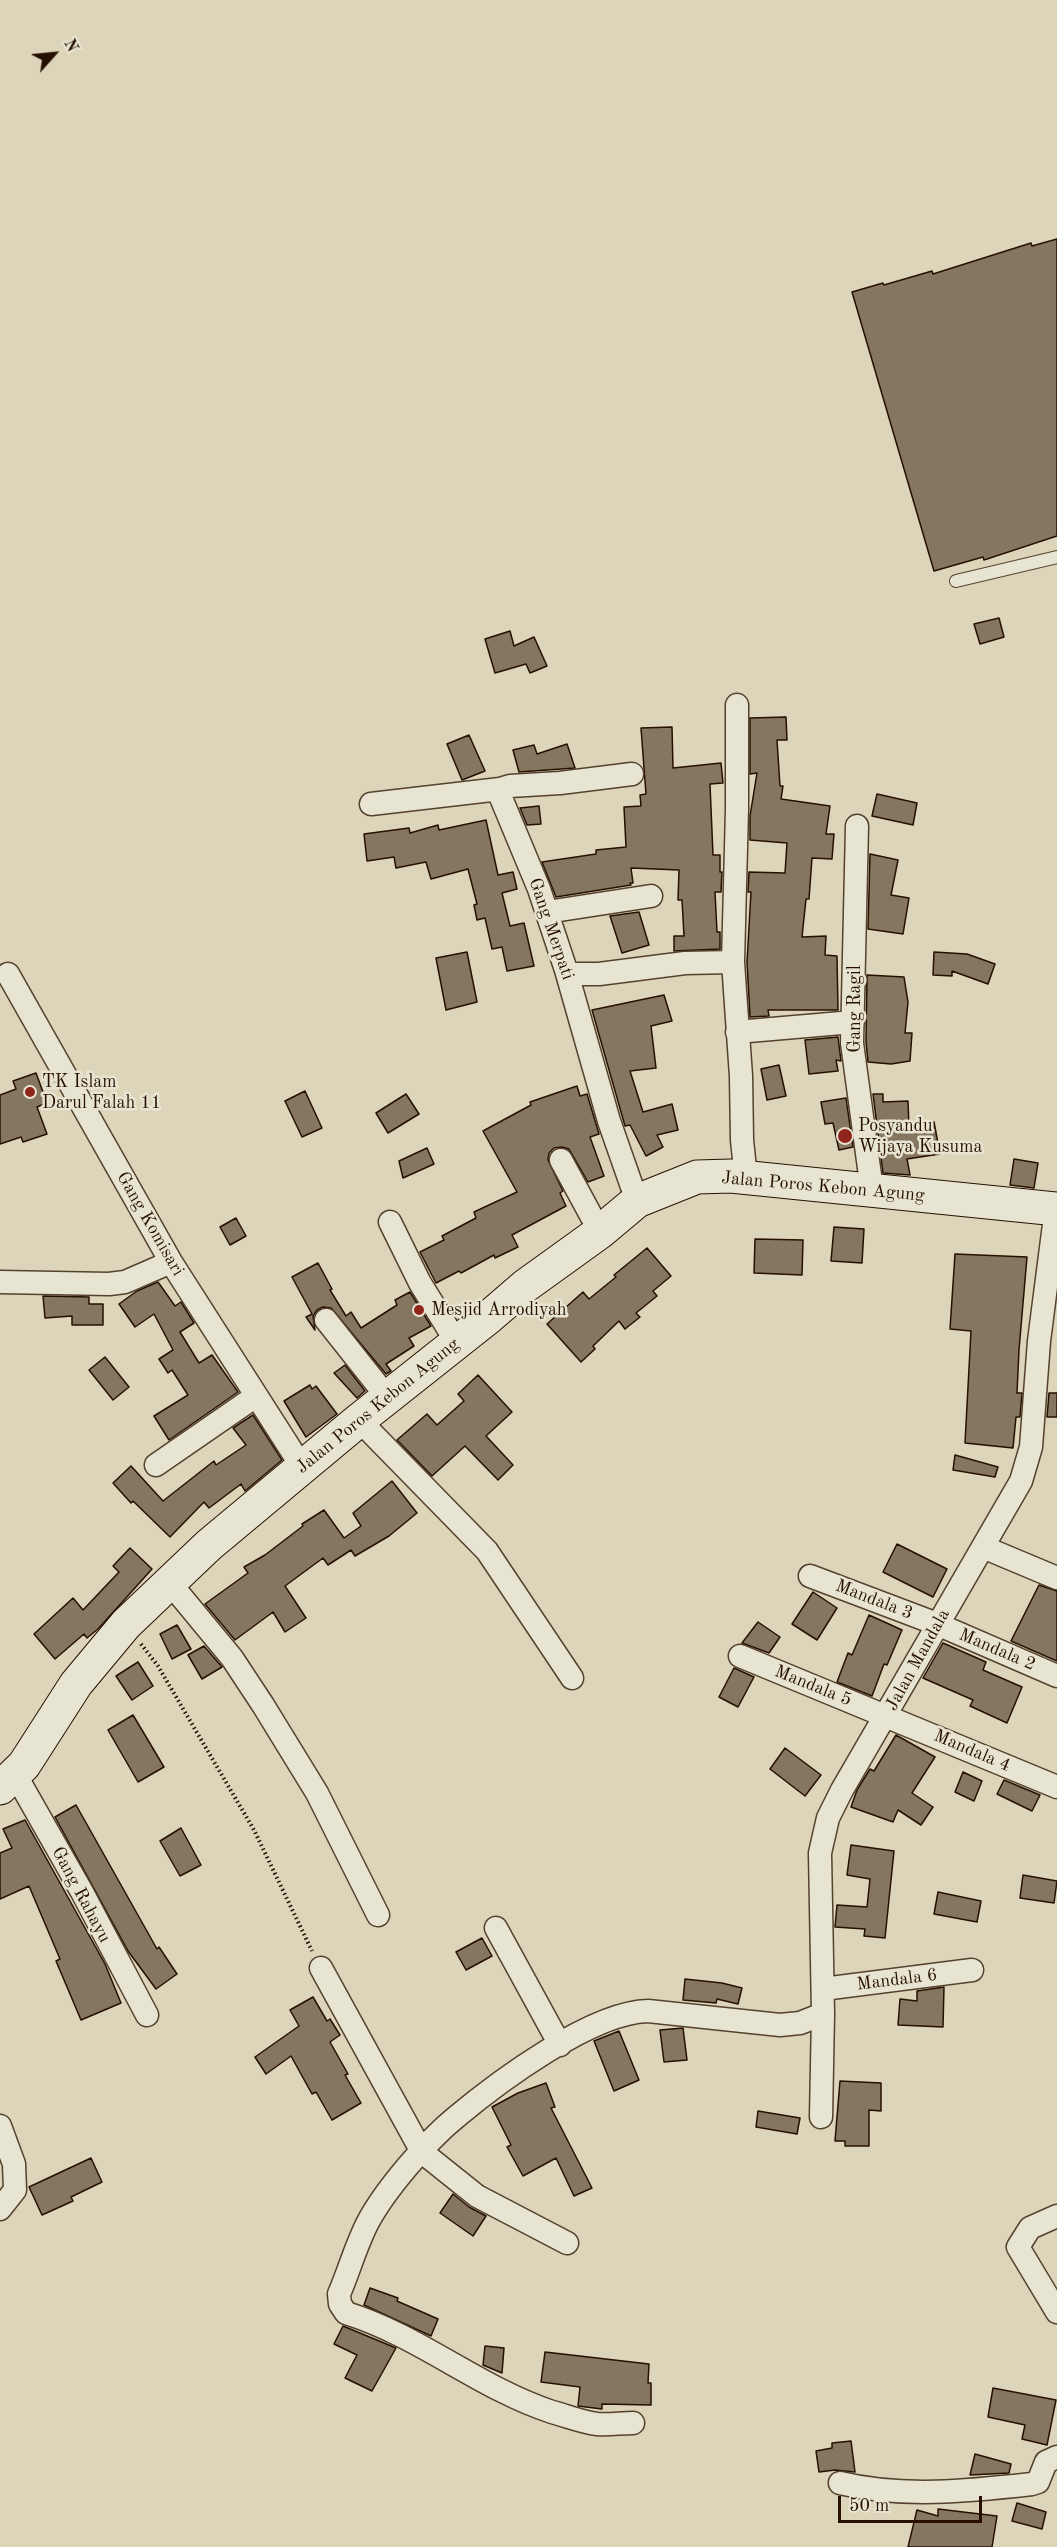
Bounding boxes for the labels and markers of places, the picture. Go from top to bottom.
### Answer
place label: TK Islam Darul Falah 11 [42,1071,161,1114]
marker: TK Islam Darul Falah 11 [23,1085,37,1099]
place label: Posyandu Wijaya Kusuma [858,1115,982,1158]
marker: Posyandu Wijaya Kusuma [836,1127,854,1145]
place label: Mesjid Arrodiyah [431,1299,567,1321]
marker: Mesjid Arrodiyah [412,1303,426,1317]

